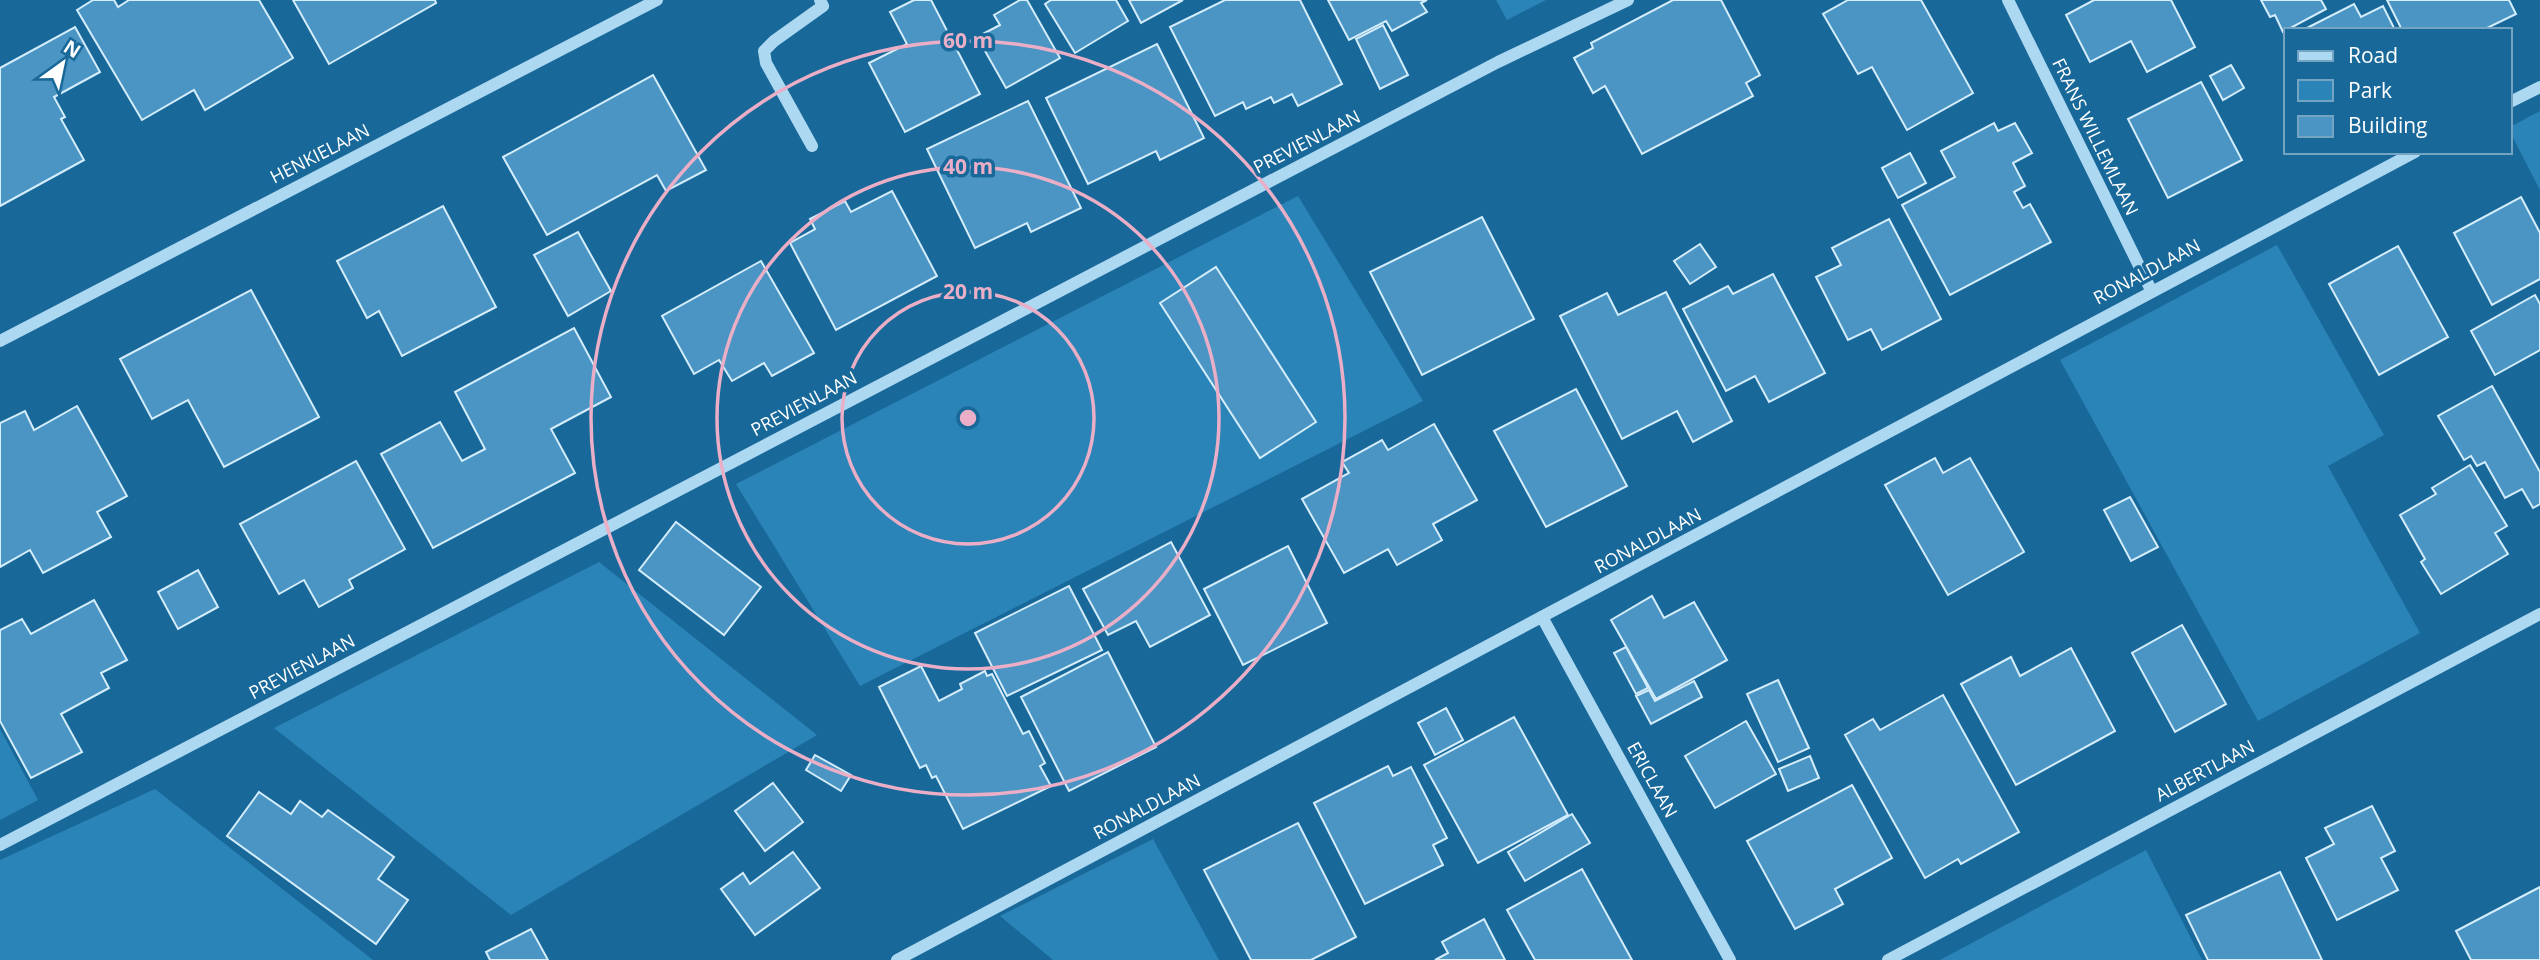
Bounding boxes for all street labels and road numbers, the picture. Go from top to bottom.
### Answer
street label: FRANS WILLEMLAAN [2047,54,2144,219]
street label: PREVIENLAAN [1249,104,1364,178]
street label: HENKIELAAN [266,118,373,188]
street label: RONALDLAAN [2089,233,2204,309]
street label: PREVIENLAAN [746,365,861,441]
street label: RONALDLAAN [1590,502,1705,578]
street label: PREVIENLAAN [244,628,359,704]
street label: ALBERTLAAN [2151,734,2258,806]
street label: ERICLAAN [1622,737,1684,822]
street label: RONALDLAAN [1089,768,1204,844]

